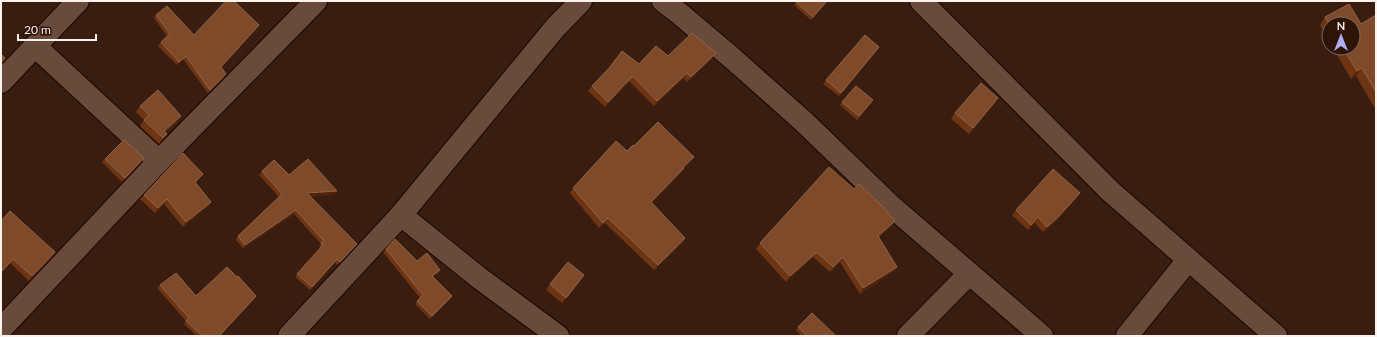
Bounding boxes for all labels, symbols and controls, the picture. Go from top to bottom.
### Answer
scale bar [18,16,96,42]
north arrow [1321,16,1361,56]
text: N [1337,19,1345,32]
text: 20 m [24,22,51,37]

